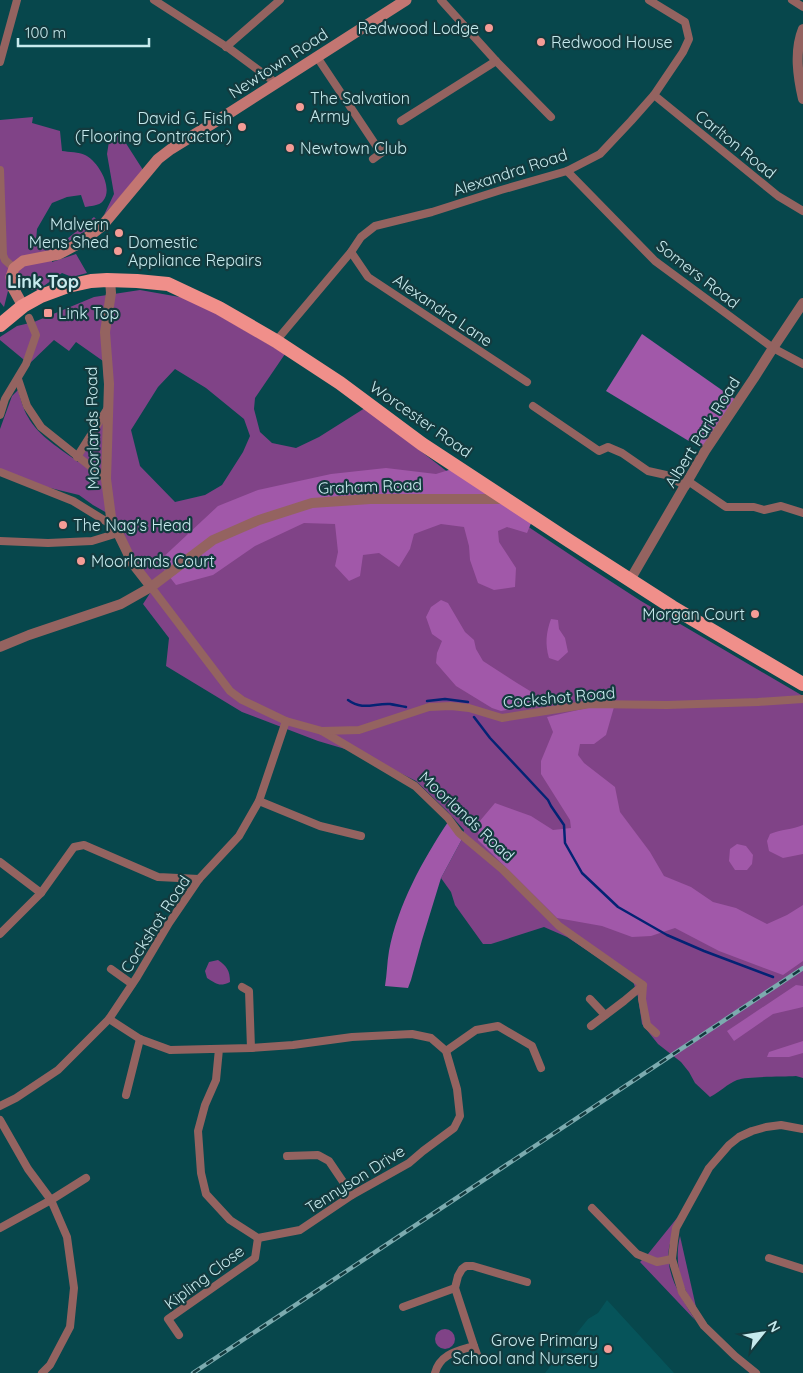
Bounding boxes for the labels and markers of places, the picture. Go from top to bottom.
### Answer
place label: Redwood Lodge [358,18,479,38]
marker: Redwood Lodge [483,22,495,34]
place label: Redwood House [551,32,673,52]
marker: Redwood House [535,36,547,48]
place label: The Salvation Army [310,88,410,126]
marker: The Salvation Army [294,101,306,113]
place label: David G. Fish (Flooring Contractor) [75,108,232,146]
marker: David G. Fish (Flooring Contractor) [236,121,248,133]
place label: Newtown Club [300,138,407,158]
marker: Newtown Club [284,142,296,154]
place label: Malvern Mens Shed [29,214,109,252]
marker: Malvern Mens Shed [113,227,125,239]
place label: Domestic Appliance Repairs [128,232,262,270]
marker: Domestic Appliance Repairs [112,245,124,257]
place label: Link Top [58,303,119,323]
marker: Link Top [42,307,54,319]
place label: The Nag's Head [73,515,191,535]
marker: The Nag's Head [57,519,69,531]
place label: Moorlands Court [91,551,215,571]
marker: Moorlands Court [75,555,87,567]
place label: Morgan Court [642,604,745,624]
marker: Morgan Court [749,608,761,620]
place label: Grove Primary School and Nursery [453,1330,598,1368]
marker: Grove Primary School and Nursery [602,1343,614,1355]

